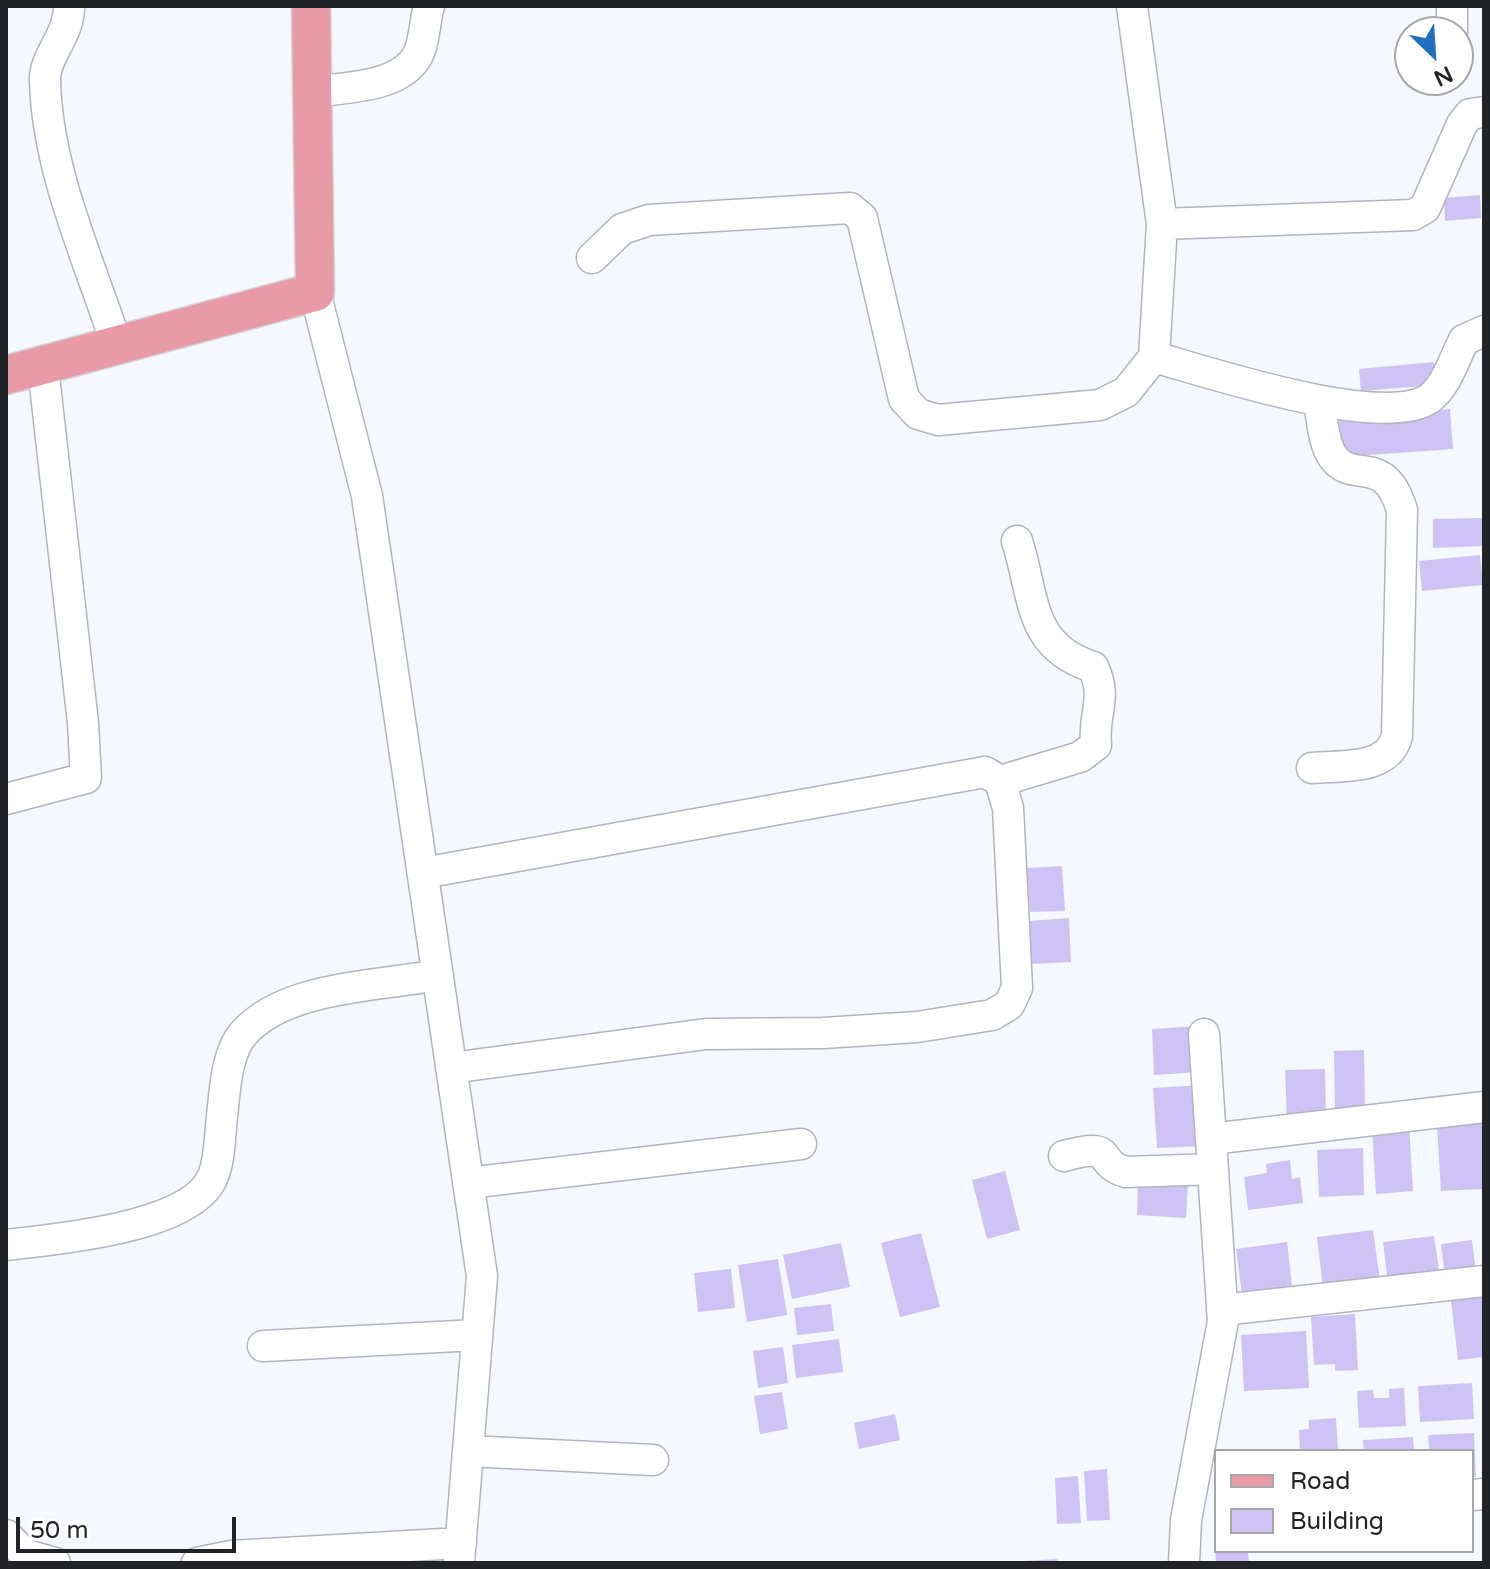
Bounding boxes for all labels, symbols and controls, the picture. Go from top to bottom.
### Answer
north arrow [1394,16,1474,96]
text: N [1430,60,1457,91]
legend [1214,1449,1474,1553]
text: Road [1290,1467,1350,1496]
scale bar [20,1501,240,1551]
text: Building [1290,1507,1384,1536]
text: 50 m [30,1516,88,1545]

